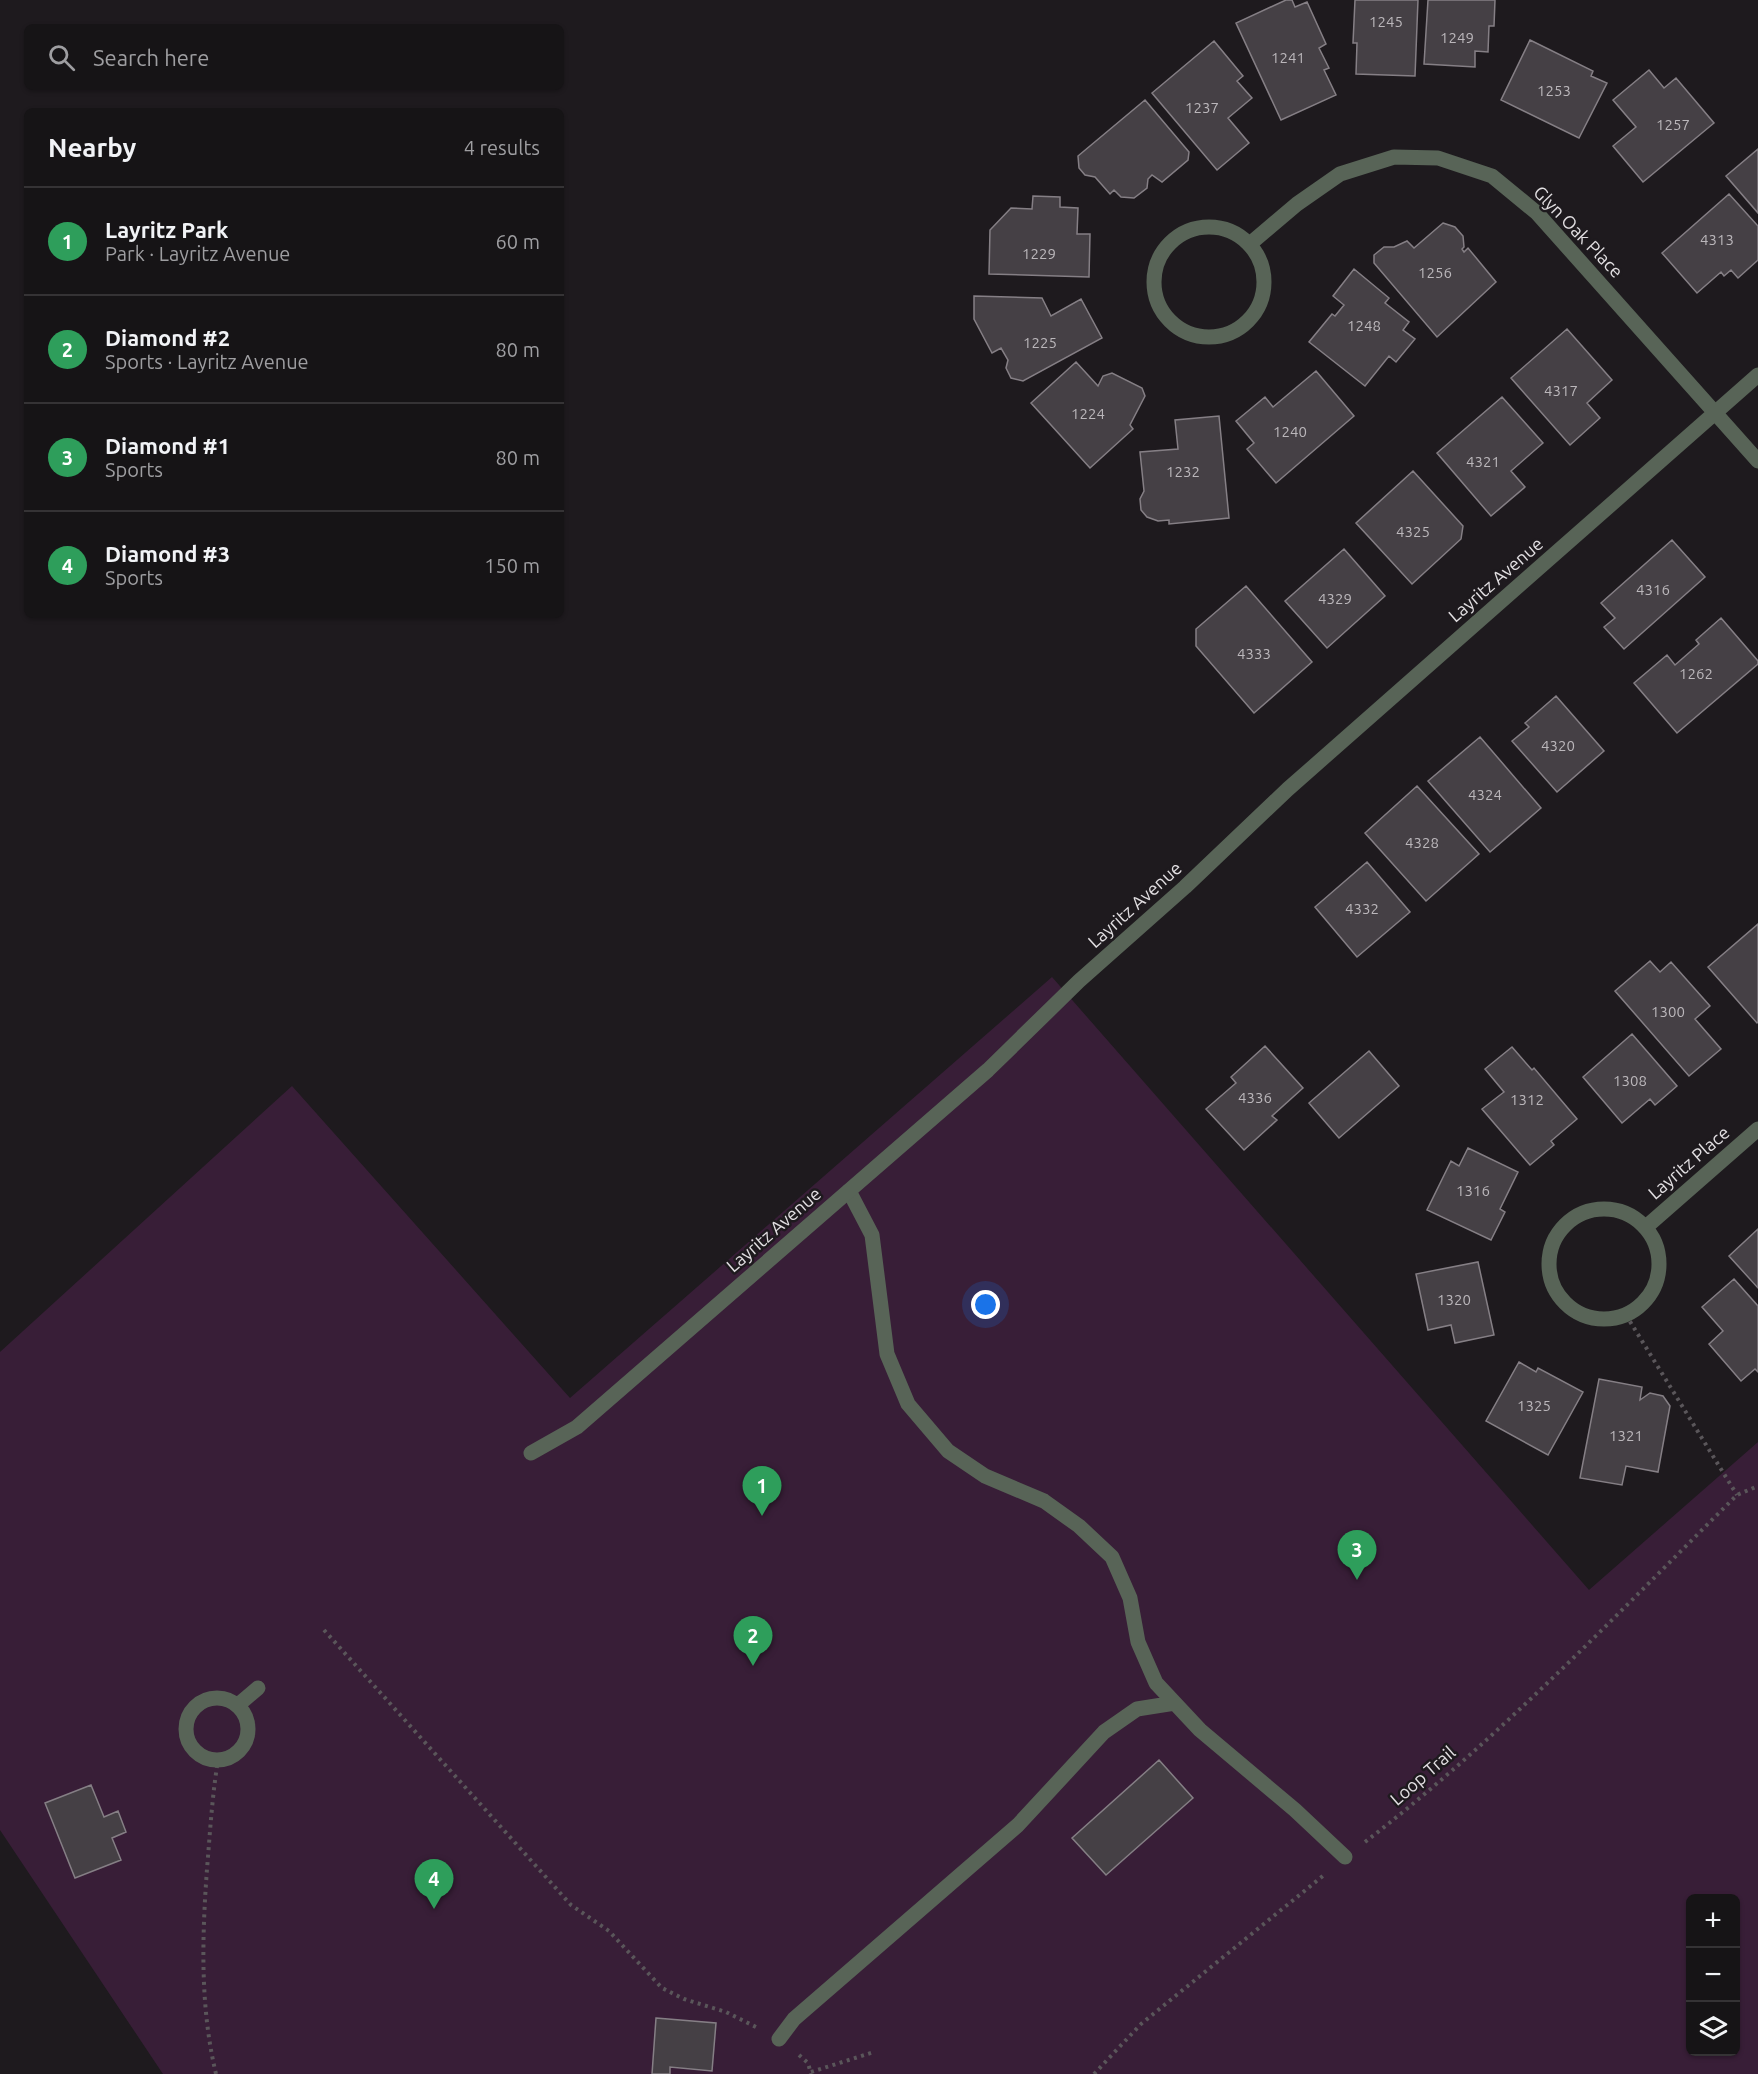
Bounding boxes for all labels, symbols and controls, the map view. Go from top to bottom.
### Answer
house number: 1245 [1369,13,1403,30]
search box [24,24,564,90]
house number: 1249 [1440,29,1474,46]
icon: search [45,41,78,74]
text: Search here [93,45,209,70]
house number: 1241 [1271,49,1305,66]
house number: 1253 [1537,82,1571,99]
house number: 1237 [1185,99,1219,116]
house number: 1257 [1656,116,1690,133]
text: Nearby [48,133,136,162]
text: 4 results [464,136,540,159]
street label: Glyn Oak Place [1530,181,1627,281]
text: Layritz Park [105,217,228,242]
text: 1 [62,230,73,253]
text: 60 m [496,230,540,253]
house number: 4313 [1700,231,1734,248]
text: Park · Layritz Avenue [105,242,290,265]
house number: 1229 [1022,245,1056,262]
house number: 1256 [1418,264,1452,281]
house number: 1248 [1347,317,1381,334]
text: Diamond #2 [105,325,230,350]
house number: 1225 [1023,334,1057,351]
text: 2 [62,338,73,361]
text: 80 m [496,338,540,361]
text: Sports · Layritz Avenue [105,350,309,373]
house number: 4317 [1544,382,1578,399]
house number: 1224 [1071,405,1105,422]
house number: 1240 [1273,423,1307,440]
text: Diamond #1 [105,433,230,458]
text: 3 [62,446,73,469]
text: 80 m [496,446,540,469]
house number: 4321 [1466,453,1500,470]
text: Sports [105,458,163,481]
house number: 1232 [1166,463,1200,480]
house number: 4325 [1396,523,1430,540]
street label: Layritz Avenue [1444,533,1547,626]
text: Diamond #3 [105,541,230,566]
text: 4 [62,554,73,577]
text: 150 m [484,554,540,577]
text: Sports [105,566,163,589]
house number: 4316 [1636,581,1670,598]
house number: 4329 [1318,590,1352,607]
house number: 4333 [1237,645,1271,662]
house number: 1262 [1679,665,1713,682]
house number: 4320 [1541,737,1575,754]
house number: 4324 [1468,786,1502,803]
house number: 4328 [1405,834,1439,851]
street label: Layritz Avenue [1084,857,1185,951]
house number: 4332 [1345,900,1379,917]
house number: 1300 [1651,1003,1685,1020]
house number: 1308 [1613,1072,1647,1089]
house number: 4336 [1238,1089,1272,1106]
house number: 1312 [1510,1091,1544,1108]
street label: Layritz Place [1644,1122,1733,1203]
house number: 1316 [1456,1182,1490,1199]
street label: Layritz Avenue [722,1183,825,1276]
your location [971,1290,1000,1319]
house number: 1320 [1437,1291,1471,1308]
house number: 1325 [1517,1397,1551,1414]
house number: 1321 [1609,1427,1643,1444]
pin: 1 [742,1466,782,1516]
pin: 3 [1338,1530,1376,1580]
pin: 2 [734,1616,772,1666]
street label: Loop Trail [1386,1741,1459,1809]
pin: 4 [414,1860,454,1909]
map controls [1686,1894,1740,2056]
button: + [1686,1894,1740,1948]
button: − [1686,1948,1740,2002]
button: layers [1686,2002,1740,2056]

